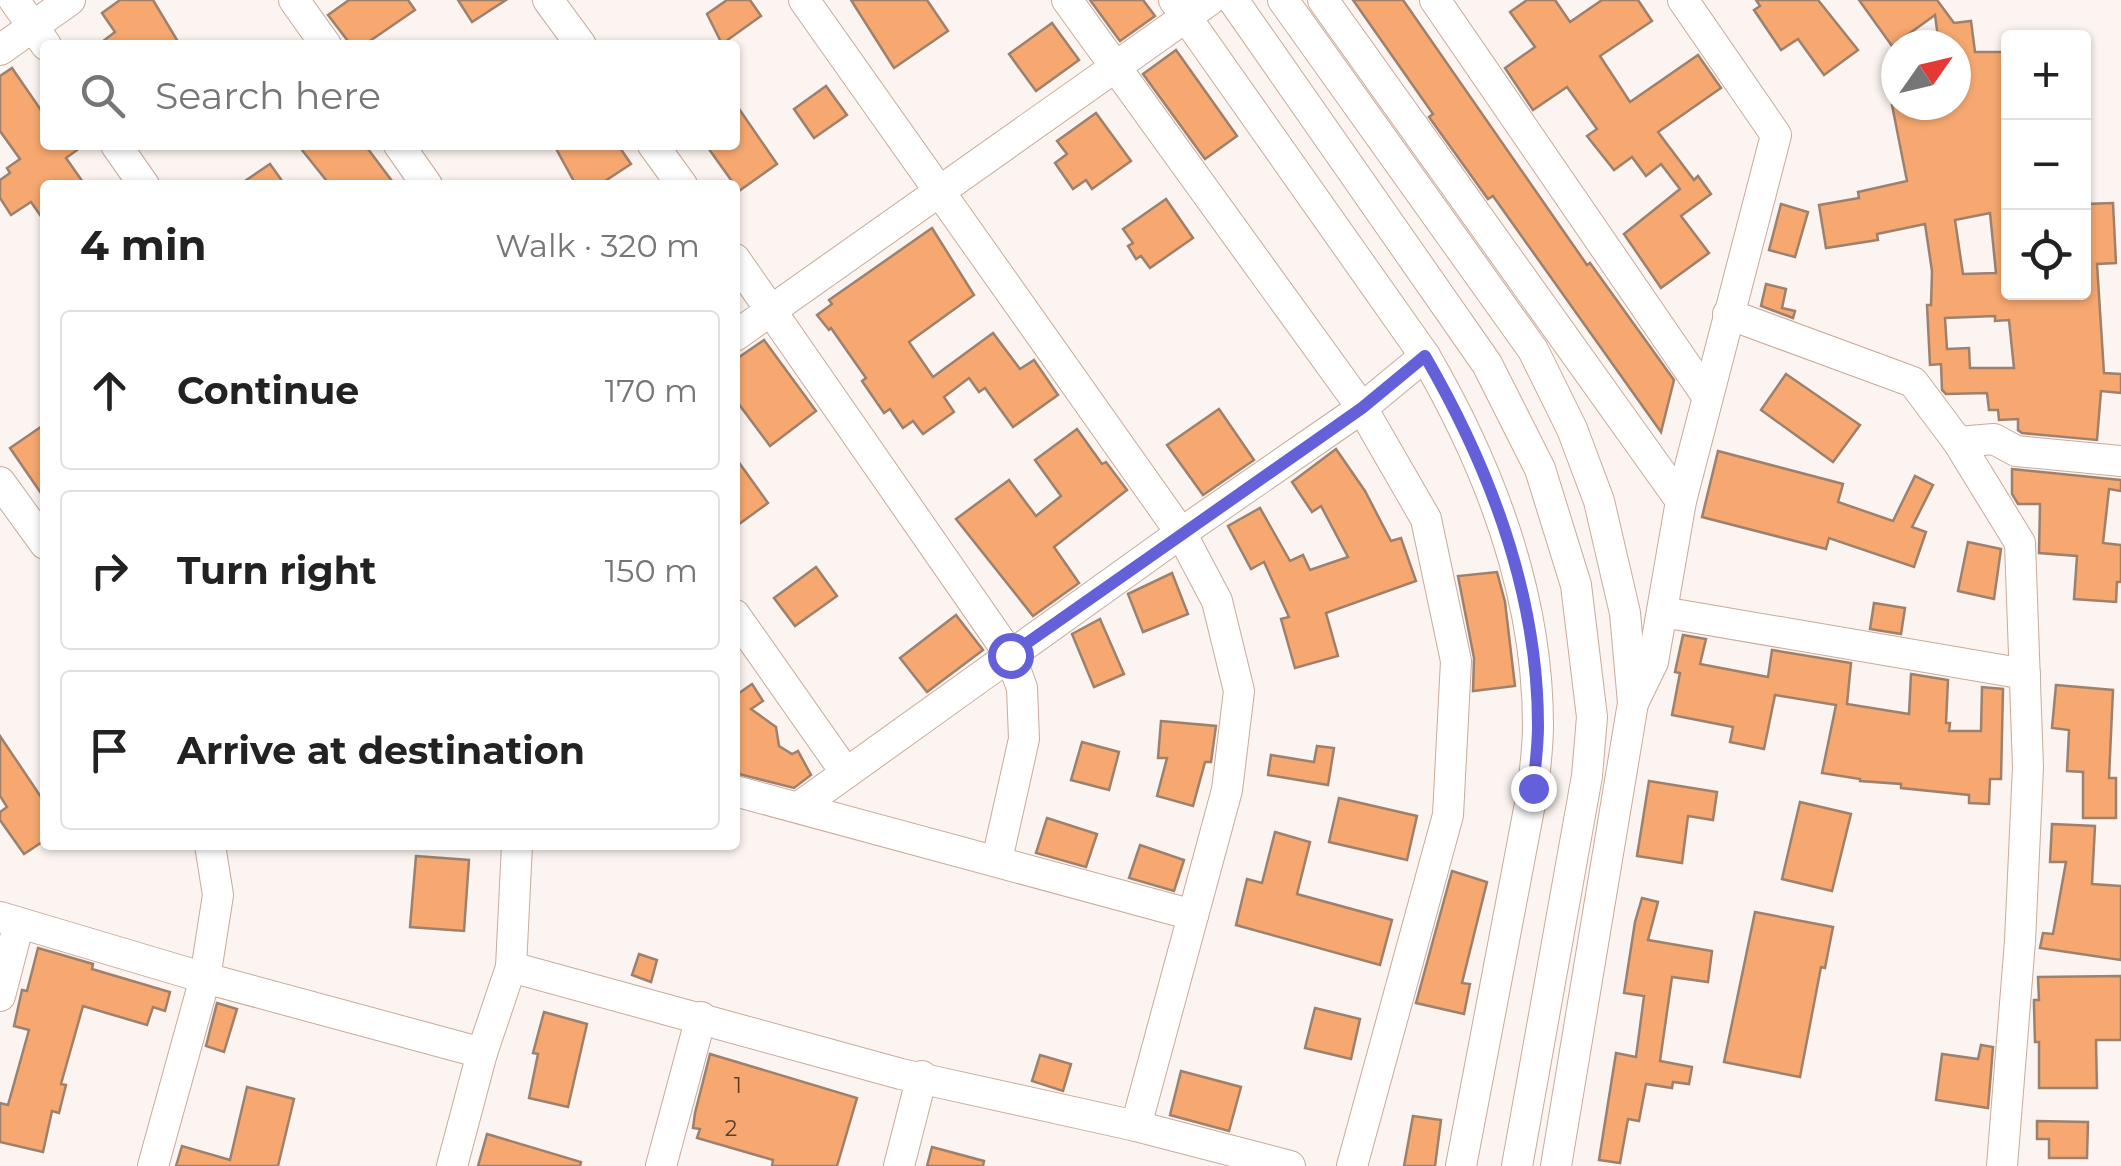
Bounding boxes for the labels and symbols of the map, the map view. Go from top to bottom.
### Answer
north arrow [1881,30,1971,120]
route start [988,633,1034,679]
route end [1511,766,1557,812]
house number: 1 [734,1072,742,1099]
house number: 2 [725,1115,737,1142]

